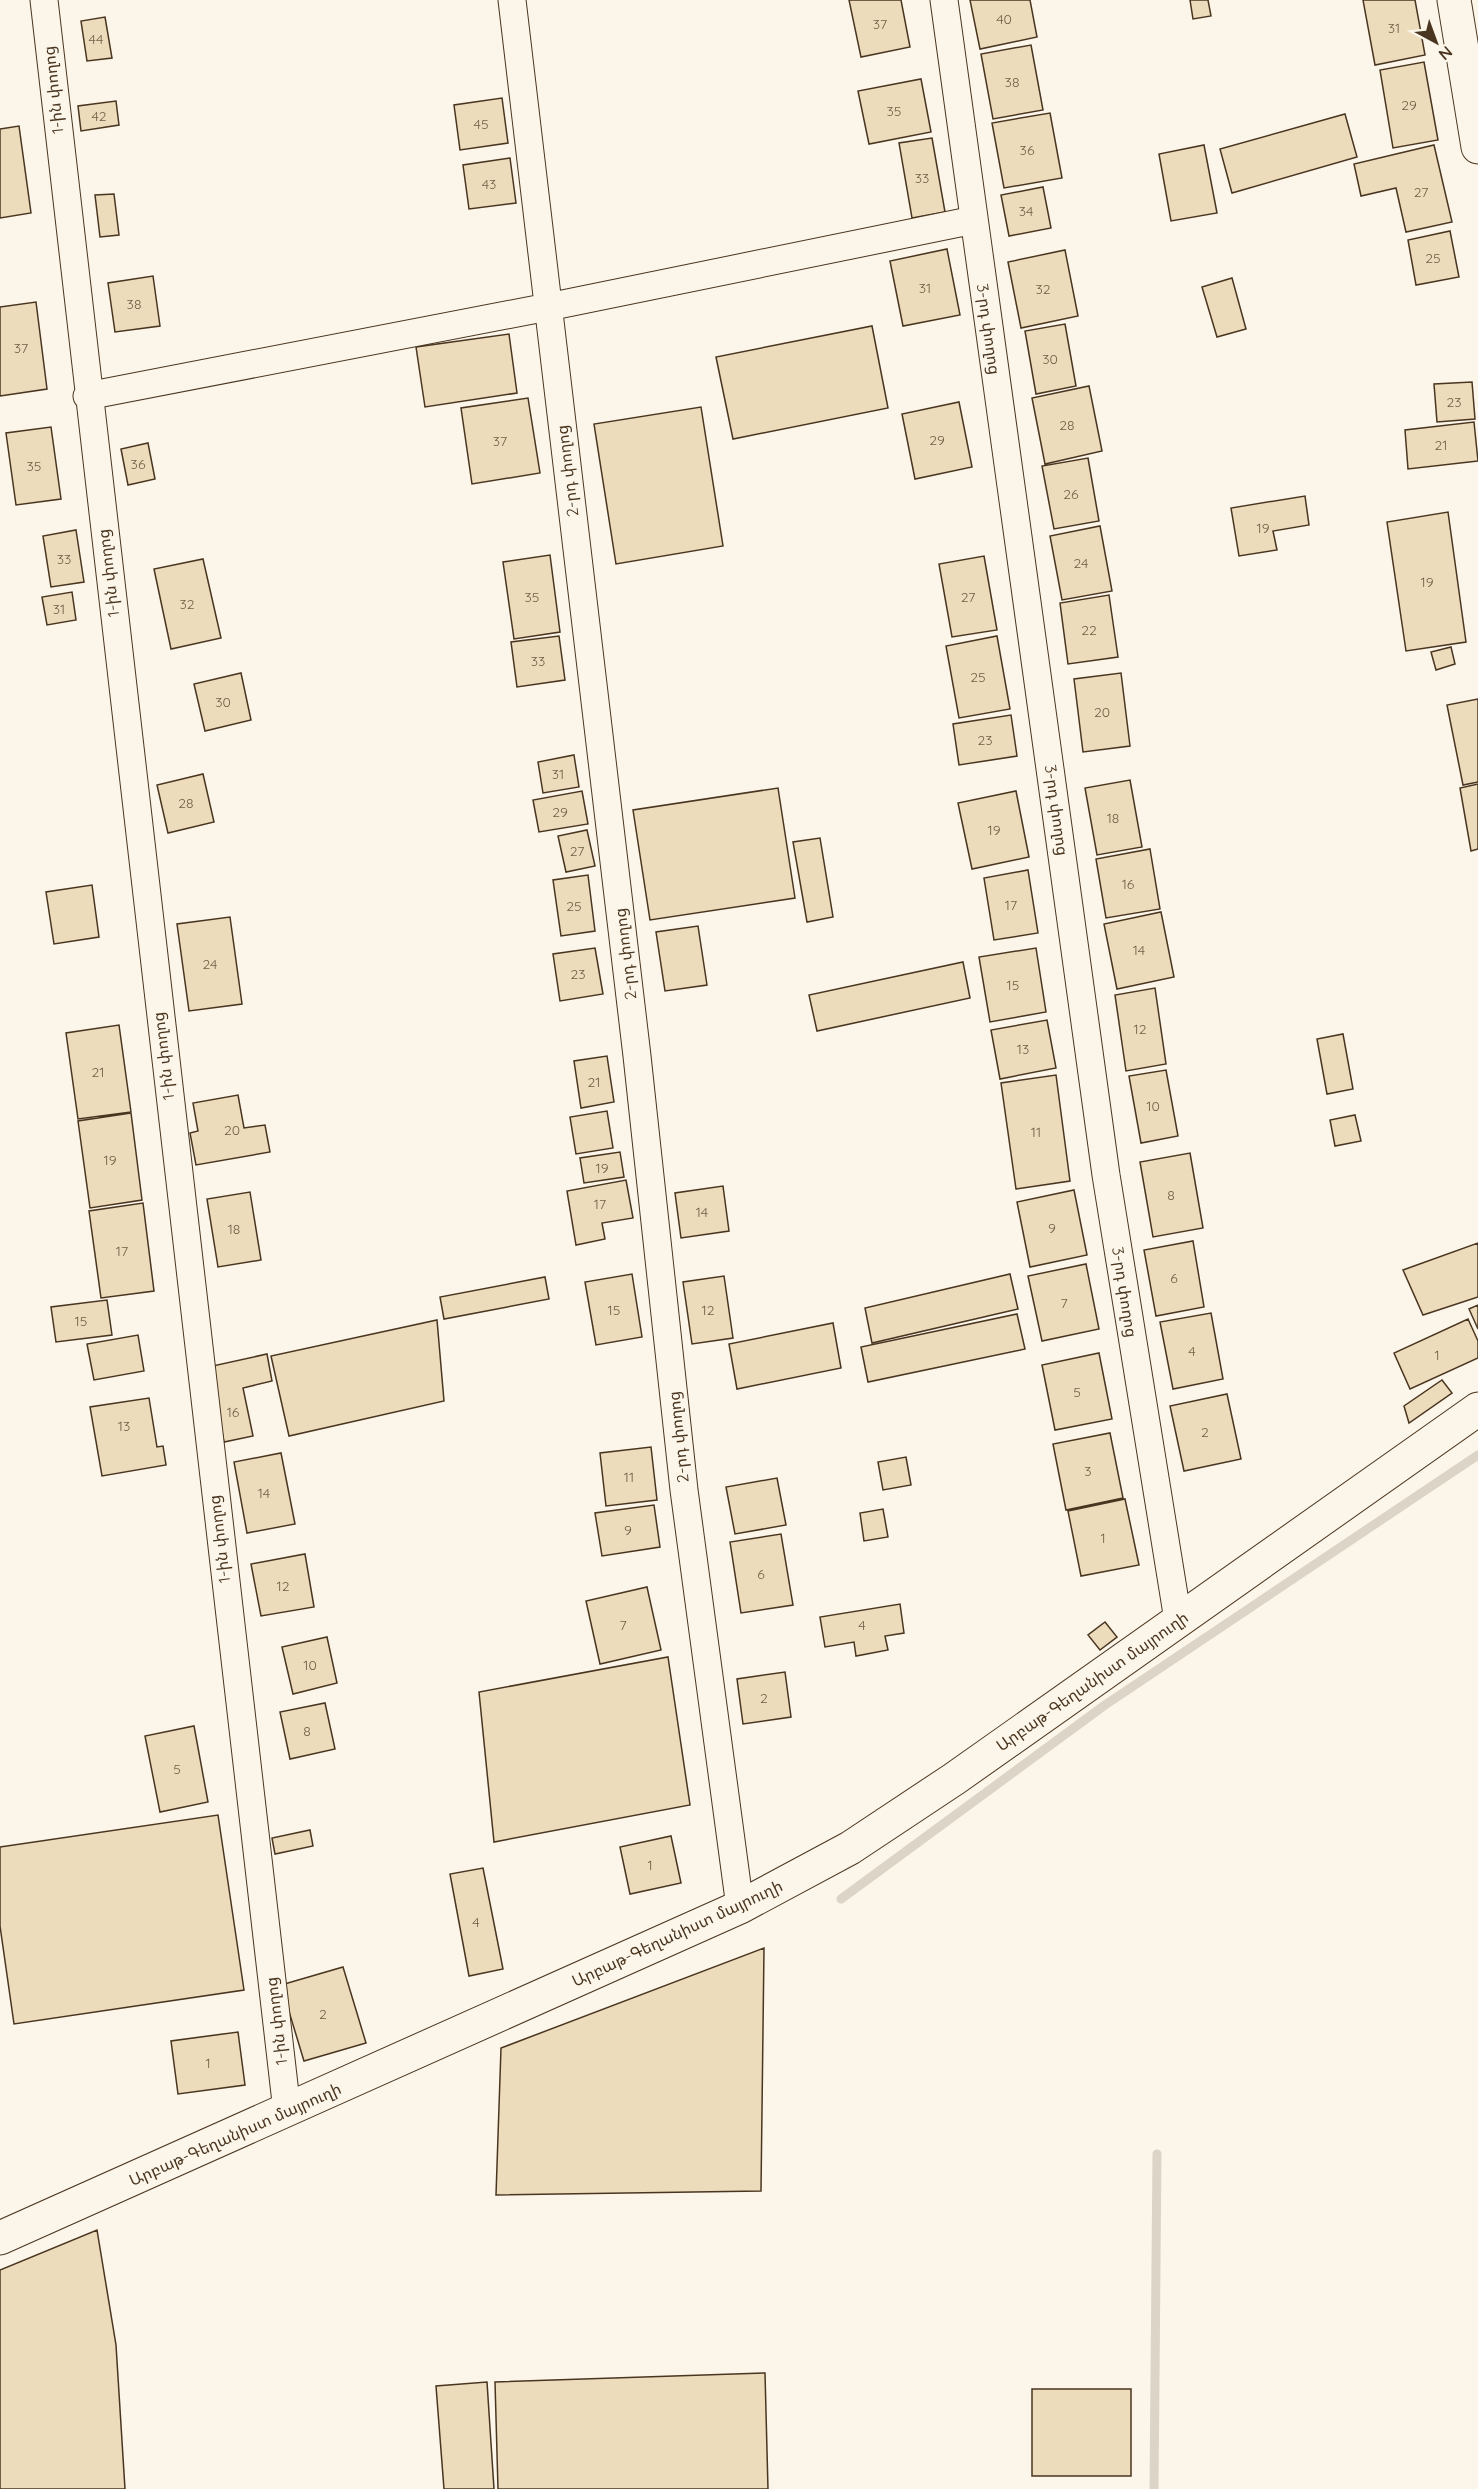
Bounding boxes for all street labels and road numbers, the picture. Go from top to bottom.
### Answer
street label: 1-ին փողոց [38,45,68,135]
street label: 3-րդ փողոց [973,282,1005,376]
street label: 2-րդ փողոց [551,424,583,518]
street label: 1-ին փողոց [93,528,123,618]
street label: 3-րդ փողոց [1041,763,1073,857]
street label: 2-րդ փողոց [609,907,641,1001]
street label: 1-ին փողոց [148,1011,178,1101]
street label: 3-րդ փողոց [1108,1245,1142,1339]
street label: 2-րդ փողոց [663,1390,693,1484]
street label: 1-ին փողոց [204,1494,234,1584]
street label: Արբաթ-Գեղանիստ մայրուղի [992,1607,1192,1755]
street label: Արբաթ-Գեղանիստ մայրուղի [568,1875,786,1991]
street label: 1-ին փողոց [261,1976,291,2066]
street label: Արբաթ-Գեղանիստ մայրուղի [126,2078,344,2190]

